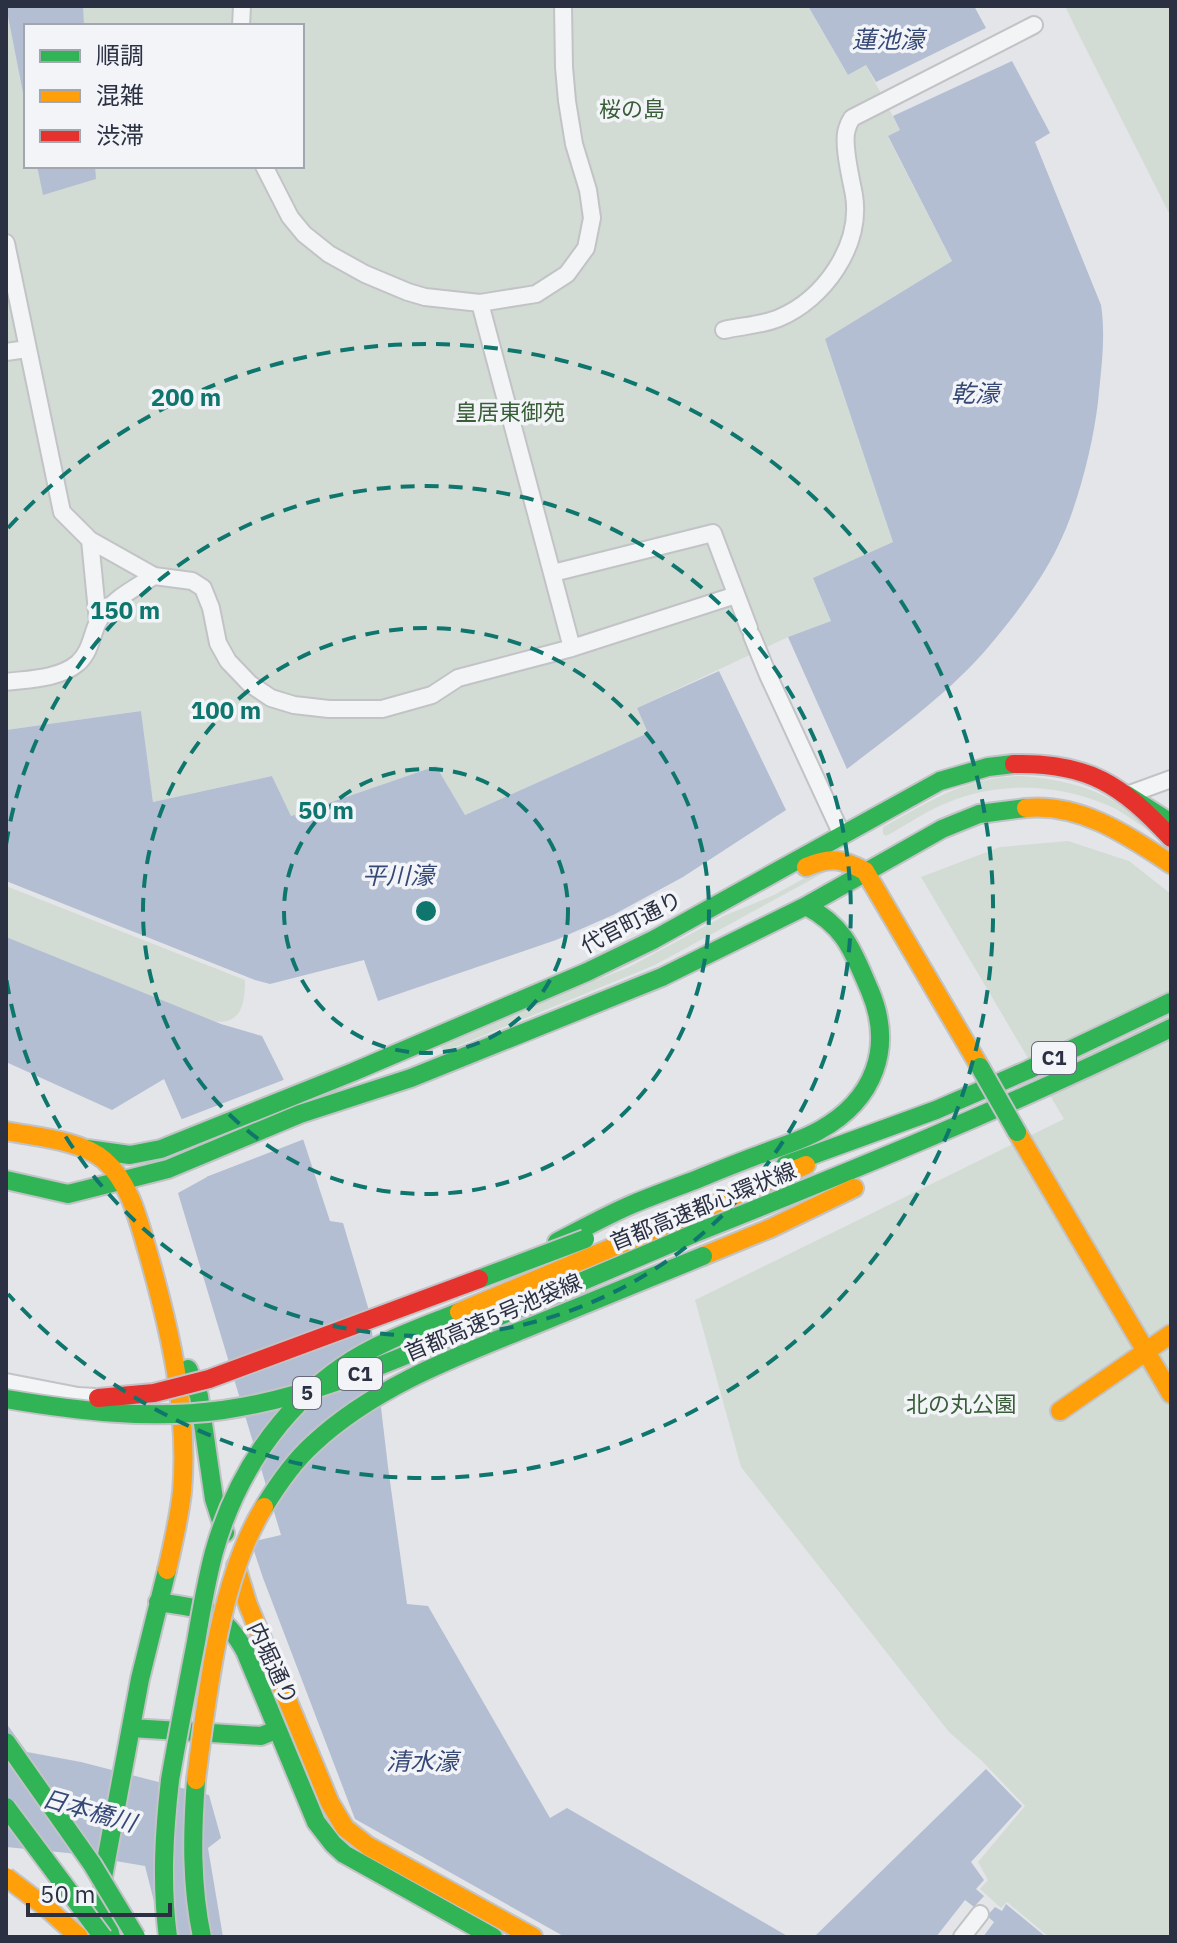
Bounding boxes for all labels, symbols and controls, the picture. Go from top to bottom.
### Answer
water label: 蓮池濠 [852,23,928,55]
legend [24,24,304,168]
text: 順調 [96,39,144,71]
text: 混雑 [96,79,144,111]
park label: 桜の島 [599,94,665,123]
text: 渋滞 [96,119,144,151]
water label: 乾濠 [951,377,1003,409]
text: 200 m [151,381,221,413]
park label: 皇居東御苑 [455,397,565,426]
text: 150 m [90,594,160,626]
text: 100 m [191,694,261,726]
text: 50 m [298,794,354,826]
water label: 平川濠 [362,859,438,891]
street label: 代官町通り [575,884,686,959]
centre of rings [412,897,440,925]
road number: C1 [1032,1042,1076,1074]
street label: 首都高速都心環状線 [606,1155,800,1256]
street label: 首都高速5号池袋線 [400,1266,586,1367]
road number: C1 [338,1358,382,1390]
road number: 5 [293,1377,321,1409]
park label: 北の丸公園 [906,1389,1016,1418]
street label: 内堀通り [242,1617,305,1709]
water label: 清水濠 [386,1745,462,1777]
water label: 日本橋川 [39,1781,143,1839]
scale bar [28,1867,170,1917]
text: 50 m [40,1878,95,1910]

